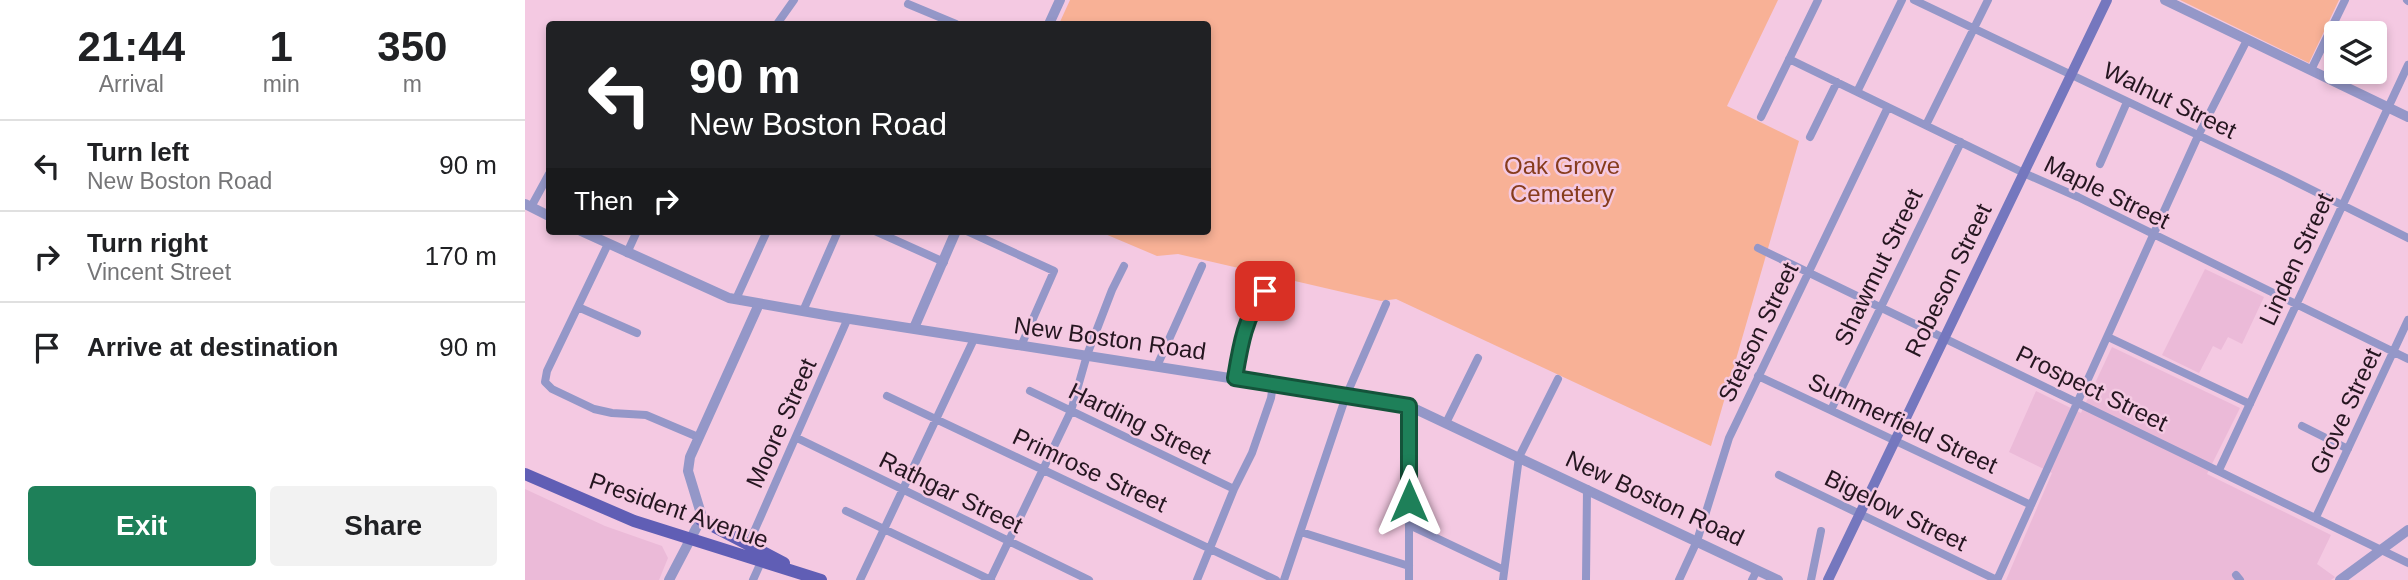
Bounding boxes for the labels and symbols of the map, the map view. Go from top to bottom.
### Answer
street label: Walnut Street [2099,56,2241,144]
street label: Maple Street [2040,150,2174,234]
park label: Oak Grove Cemetery [1504,152,1620,207]
street label: Shawmut Street [1828,184,1928,350]
street label: Linden Street [2254,188,2339,329]
street label: Robeson Street [1899,199,1997,361]
street label: Stetson Street [1713,257,1804,406]
pin [1235,261,1295,321]
street label: New Boston Road [1012,311,1208,365]
street label: Prospect Street [2012,340,2173,437]
street label: Grove Street [2304,343,2386,478]
street label: Moore Street [740,354,822,492]
street label: Summerfield Street [1804,367,2002,479]
street label: Harding Street [1065,377,1216,469]
street label: Primrose Street [1009,423,1172,518]
street label: New Boston Road [1562,445,1748,551]
street label: Rathgar Street [875,446,1027,538]
position arrow [1372,464,1446,538]
street label: Bigelow Street [1821,464,1972,556]
street label: President Avenue [586,467,772,553]

